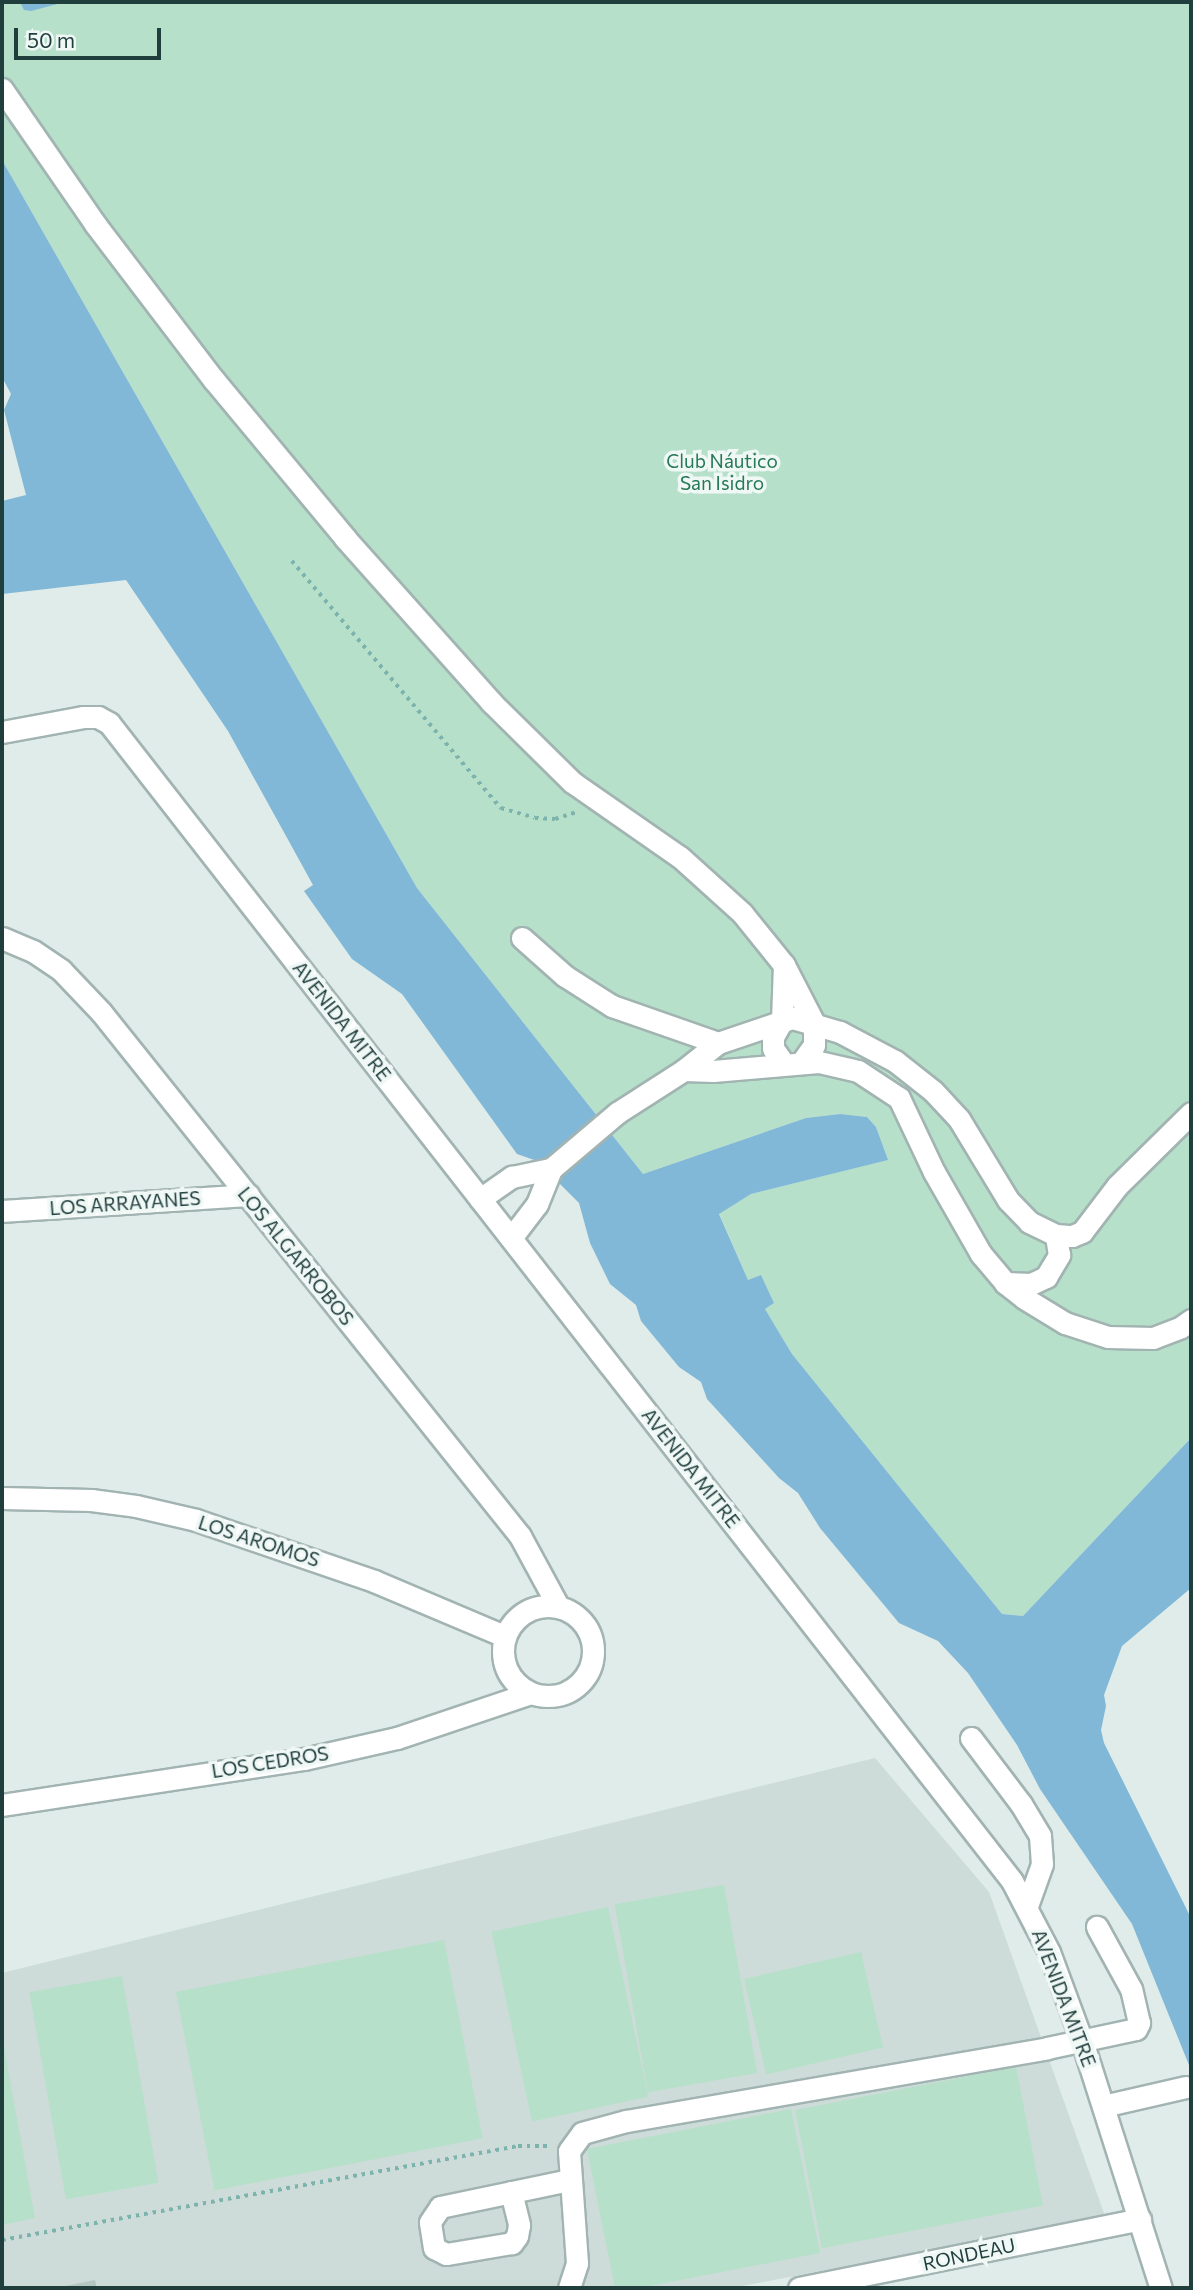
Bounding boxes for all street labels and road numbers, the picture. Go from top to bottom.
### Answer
street label: AVENIDA MITRE [288,957,396,1085]
street label: LOS ALGARROBOS [233,1182,359,1330]
street label: LOS ARRAYANES [49,1186,201,1220]
street label: AVENIDA MITRE [637,1404,745,1532]
street label: LOS AROMOS [196,1511,322,1571]
street label: LOS CEDROS [210,1741,330,1783]
street label: AVENIDA MITRE [1027,1926,1101,2070]
street label: RONDEAU [921,2233,1017,2275]

